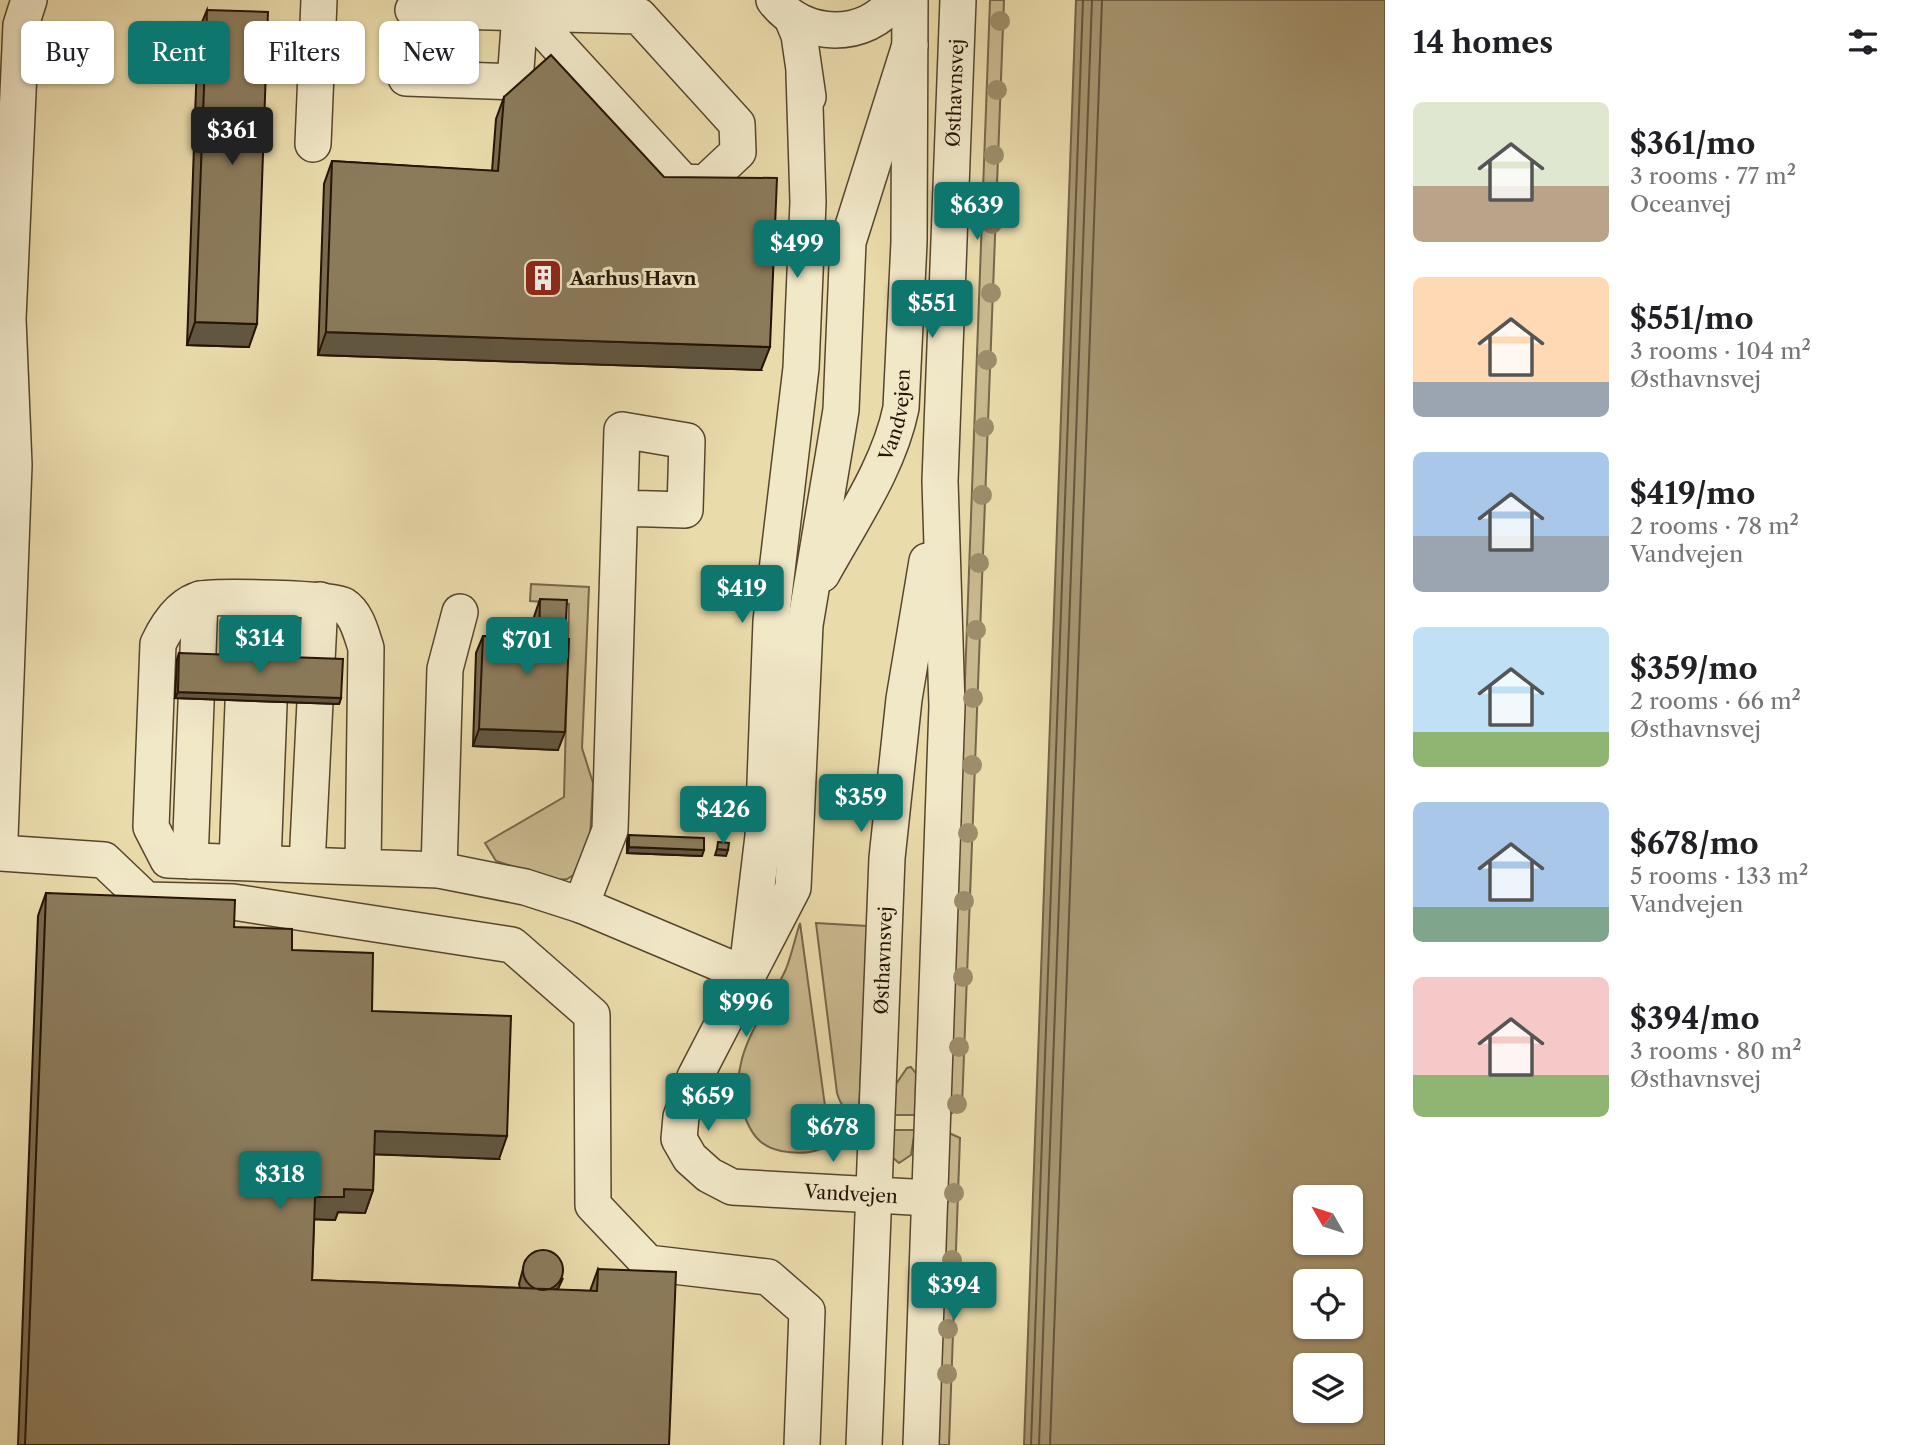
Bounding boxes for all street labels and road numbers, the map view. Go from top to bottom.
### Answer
street label: Østhavnsvej [942,38,969,147]
street label: Vandvejen [874,368,915,465]
street label: Østhavnsvej [870,906,897,1015]
street label: Vandvejen [803,1180,899,1208]

